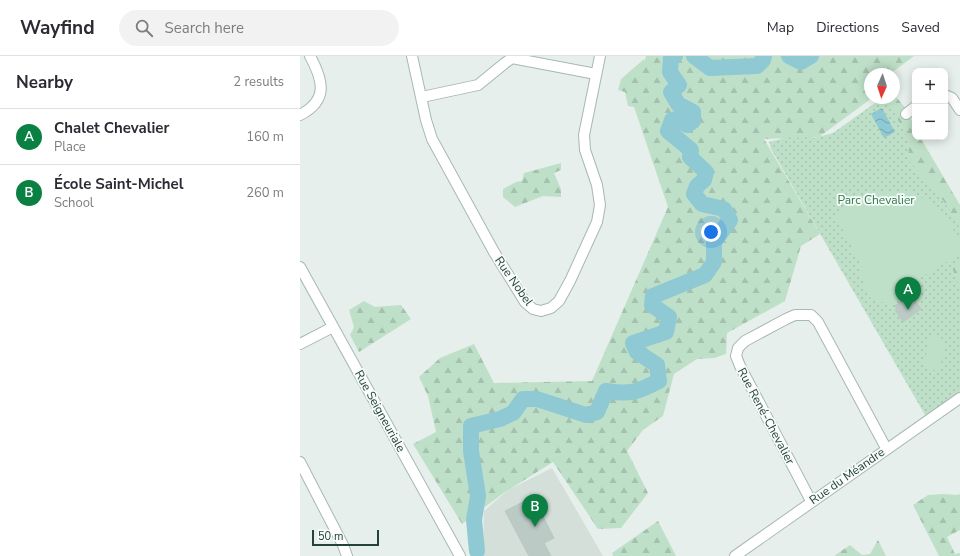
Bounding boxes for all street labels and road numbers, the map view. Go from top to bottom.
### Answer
street label: Rue Nobel [491,253,537,309]
street label: Rue René-Chevalier [734,365,799,468]
street label: Rue Seigneuriale [351,367,409,455]
street label: Rue du Méandre [806,444,888,508]

